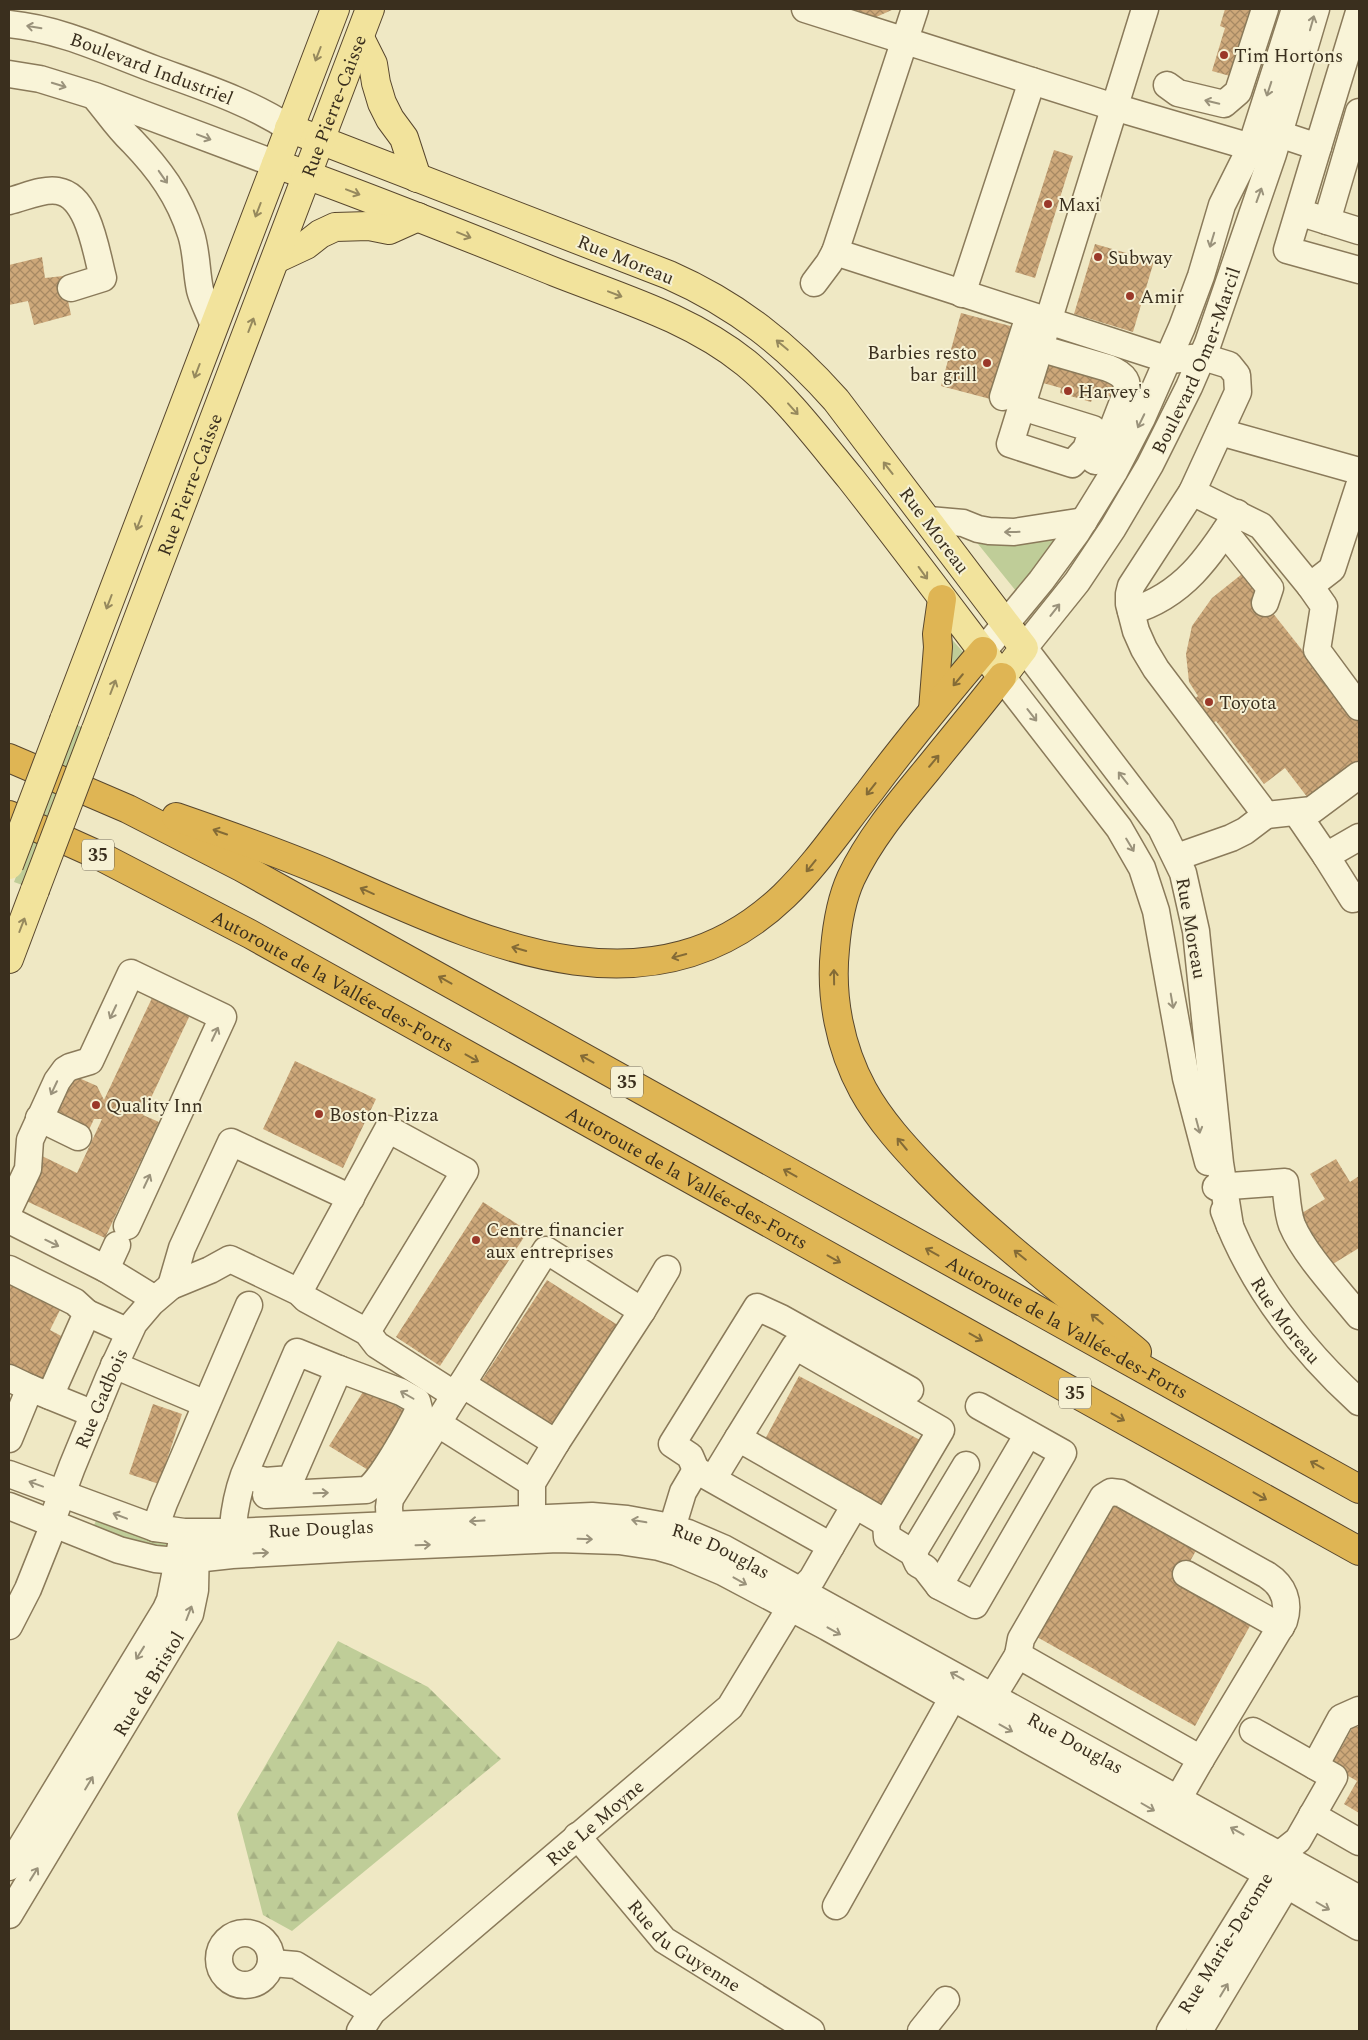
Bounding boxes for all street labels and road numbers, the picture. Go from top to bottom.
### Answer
street label: Boulevard Industriel [66,25,238,113]
street label: Rue Pierre-Caisse [294,31,375,182]
street label: Rue Moreau [573,228,679,293]
street label: Boulevard Omer-Marcil [1145,263,1249,459]
street label: Rue Pierre-Caisse [150,409,231,560]
street label: Rue Moreau [891,481,976,581]
road number: 35 [82,840,114,870]
street label: Rue Moreau [1167,875,1214,982]
street label: Autoroute de la Vallée-des-Forts [206,903,459,1061]
road number: 35 [611,1066,643,1098]
street label: Autoroute de la Vallée-des-Forts [560,1099,813,1258]
street label: Autoroute de la Vallée-des-Forts [940,1249,1193,1407]
street label: Rue Moreau [1242,1272,1327,1371]
street label: Rue Gadbois [68,1344,136,1454]
road number: 35 [1059,1378,1091,1409]
street label: Rue Douglas [267,1513,375,1546]
street label: Rue Douglas [668,1516,775,1587]
street label: Rue de Bristol [106,1626,192,1743]
street label: Rue Douglas [1021,1706,1128,1782]
street label: Rue Le Moyne [540,1773,651,1874]
street label: Rue Marie-Derome [1171,1867,1281,2020]
street label: Rue du Guyenne [620,1894,746,2000]

